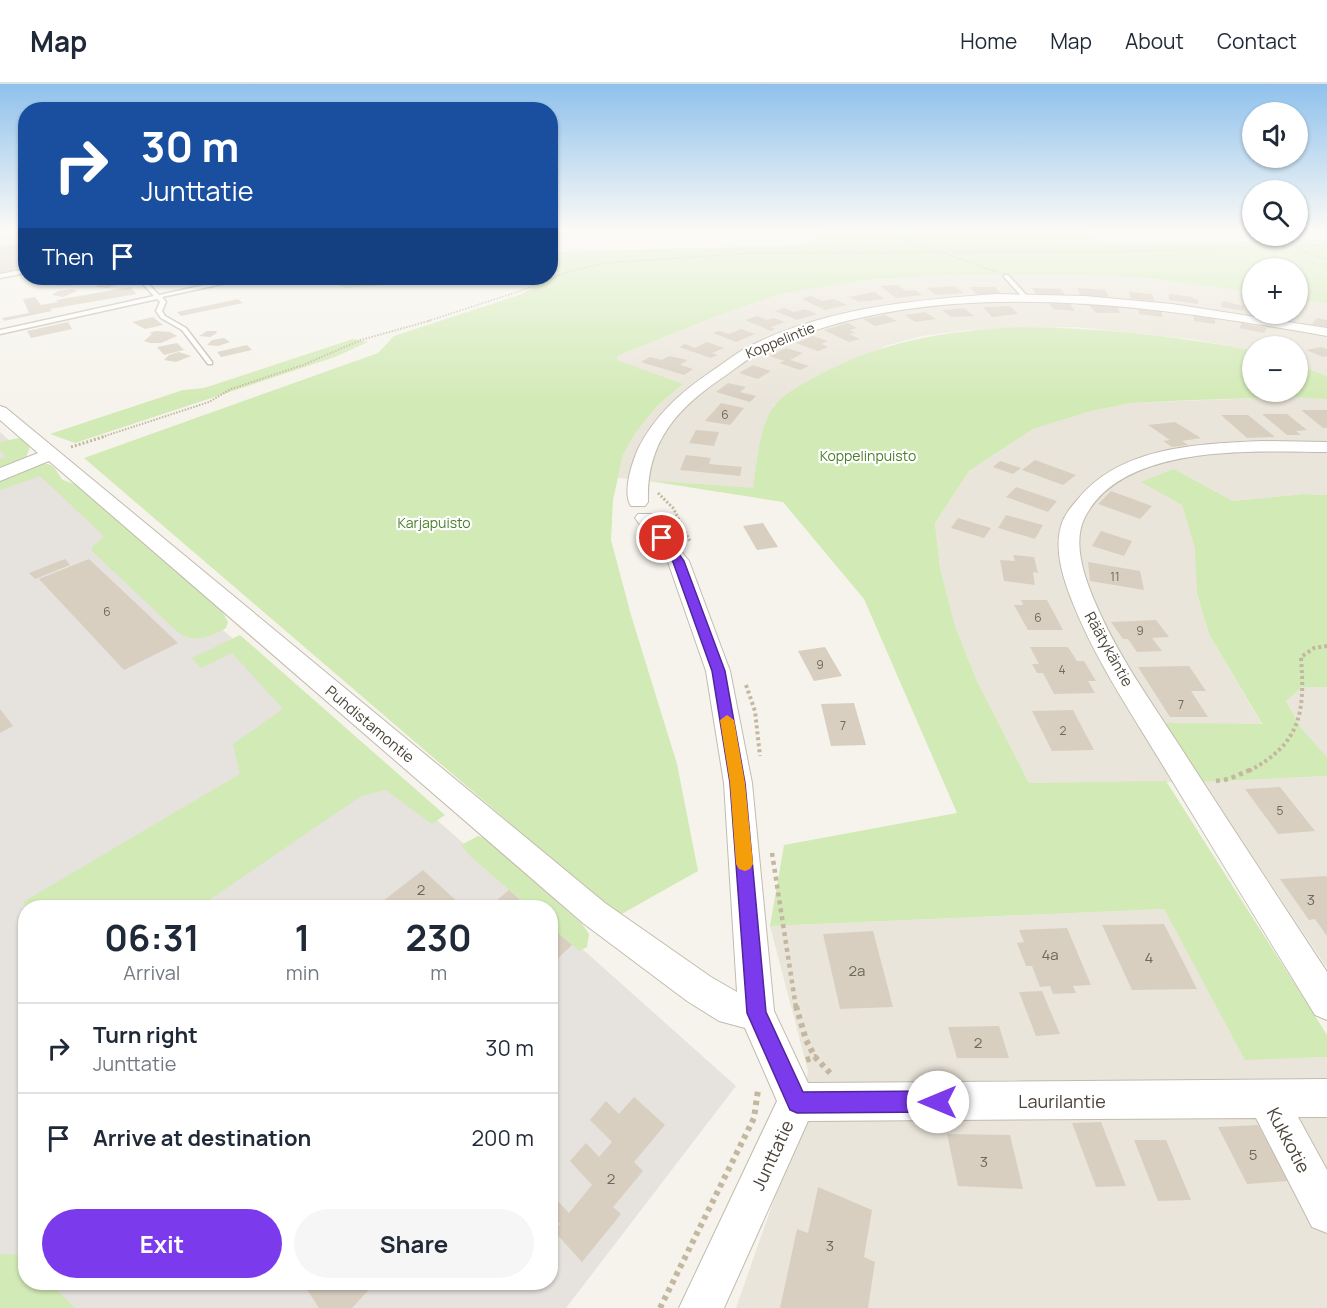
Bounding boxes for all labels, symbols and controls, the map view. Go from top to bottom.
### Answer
text: Map [30,22,87,60]
text: Home [960,27,1017,55]
text: Map [1050,27,1092,55]
text: About [1125,27,1184,55]
text: Contact [1217,27,1297,55]
map controls [1242,102,1308,402]
button: sound [1242,102,1308,168]
text: 30 m [141,117,239,175]
icon: right [42,126,120,204]
text: Junttatie [141,172,254,209]
button: search [1242,180,1308,246]
icon: arrive [106,240,139,273]
text: Then [42,242,94,272]
button: + [1242,258,1308,324]
street label: Koppelintie [743,318,817,362]
button: − [1242,336,1308,402]
house number: 6 [721,406,729,423]
park label: Koppelinpuisto [820,446,916,465]
pin [636,512,687,563]
park label: Karjapuisto [397,513,471,532]
icon: arrive [645,521,678,554]
house number: 11 [1110,568,1120,585]
house number: 6 [103,603,111,620]
street label: Räätykäntie [1080,608,1138,690]
house number: 6 [1034,609,1042,626]
house number: 9 [1136,622,1144,639]
house number: 9 [816,656,824,673]
house number: 4 [1058,661,1066,678]
street label: Puhdistamontie [321,681,419,768]
house number: 7 [1178,696,1184,713]
house number: 7 [840,717,846,734]
house number: 2 [1060,722,1067,739]
house number: 5 [1277,802,1284,819]
house number: 2 [417,879,425,900]
house number: 3 [1307,889,1315,910]
text: 06:31 [104,913,199,962]
text: 1 [295,913,310,962]
text: 230 [406,913,472,962]
house number: 4a [1041,944,1059,965]
house number: 4 [1145,947,1154,968]
text: Arrival [123,959,180,986]
text: min [286,959,319,986]
text: m [430,959,447,986]
house number: 2a [849,960,865,981]
text: Turn right [93,1020,198,1050]
icon: right [42,1032,75,1065]
house number: 2 [974,1032,982,1053]
text: 30 m [485,1033,534,1063]
text: Junttatie [93,1050,176,1077]
position arrow [906,1070,970,1134]
street label: Laurilantie [1018,1089,1106,1113]
street label: Kukkotie [1262,1103,1316,1177]
street label: Junttatie [745,1116,799,1194]
icon: arrive [42,1122,75,1155]
text: Arrive at destination [93,1123,311,1153]
text: 200 m [472,1123,534,1153]
house number: 5 [1249,1144,1257,1165]
house number: 3 [980,1151,988,1172]
house number: 2 [607,1168,615,1189]
button: Exit [42,1209,282,1278]
button: Share [294,1209,534,1278]
house number: 3 [826,1235,834,1256]

